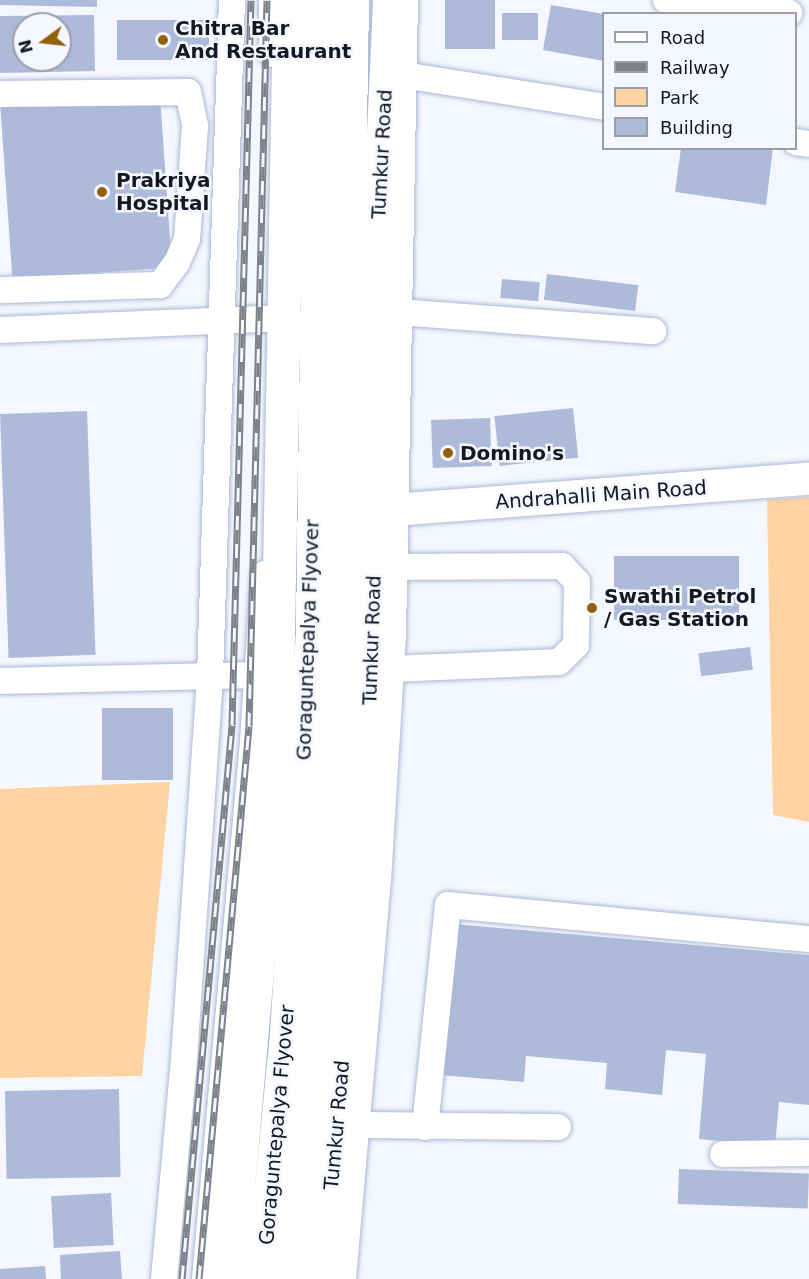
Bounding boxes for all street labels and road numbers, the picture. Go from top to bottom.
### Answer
street label: Tumkur Road [367,89,397,219]
street label: Andrahalli Main Road [495,476,707,514]
street label: Goraguntepalya Flyover [292,519,324,761]
street label: Tumkur Road [358,575,386,705]
street label: Goraguntepalya Flyover [255,1004,299,1246]
street label: Tumkur Road [319,1059,355,1191]

